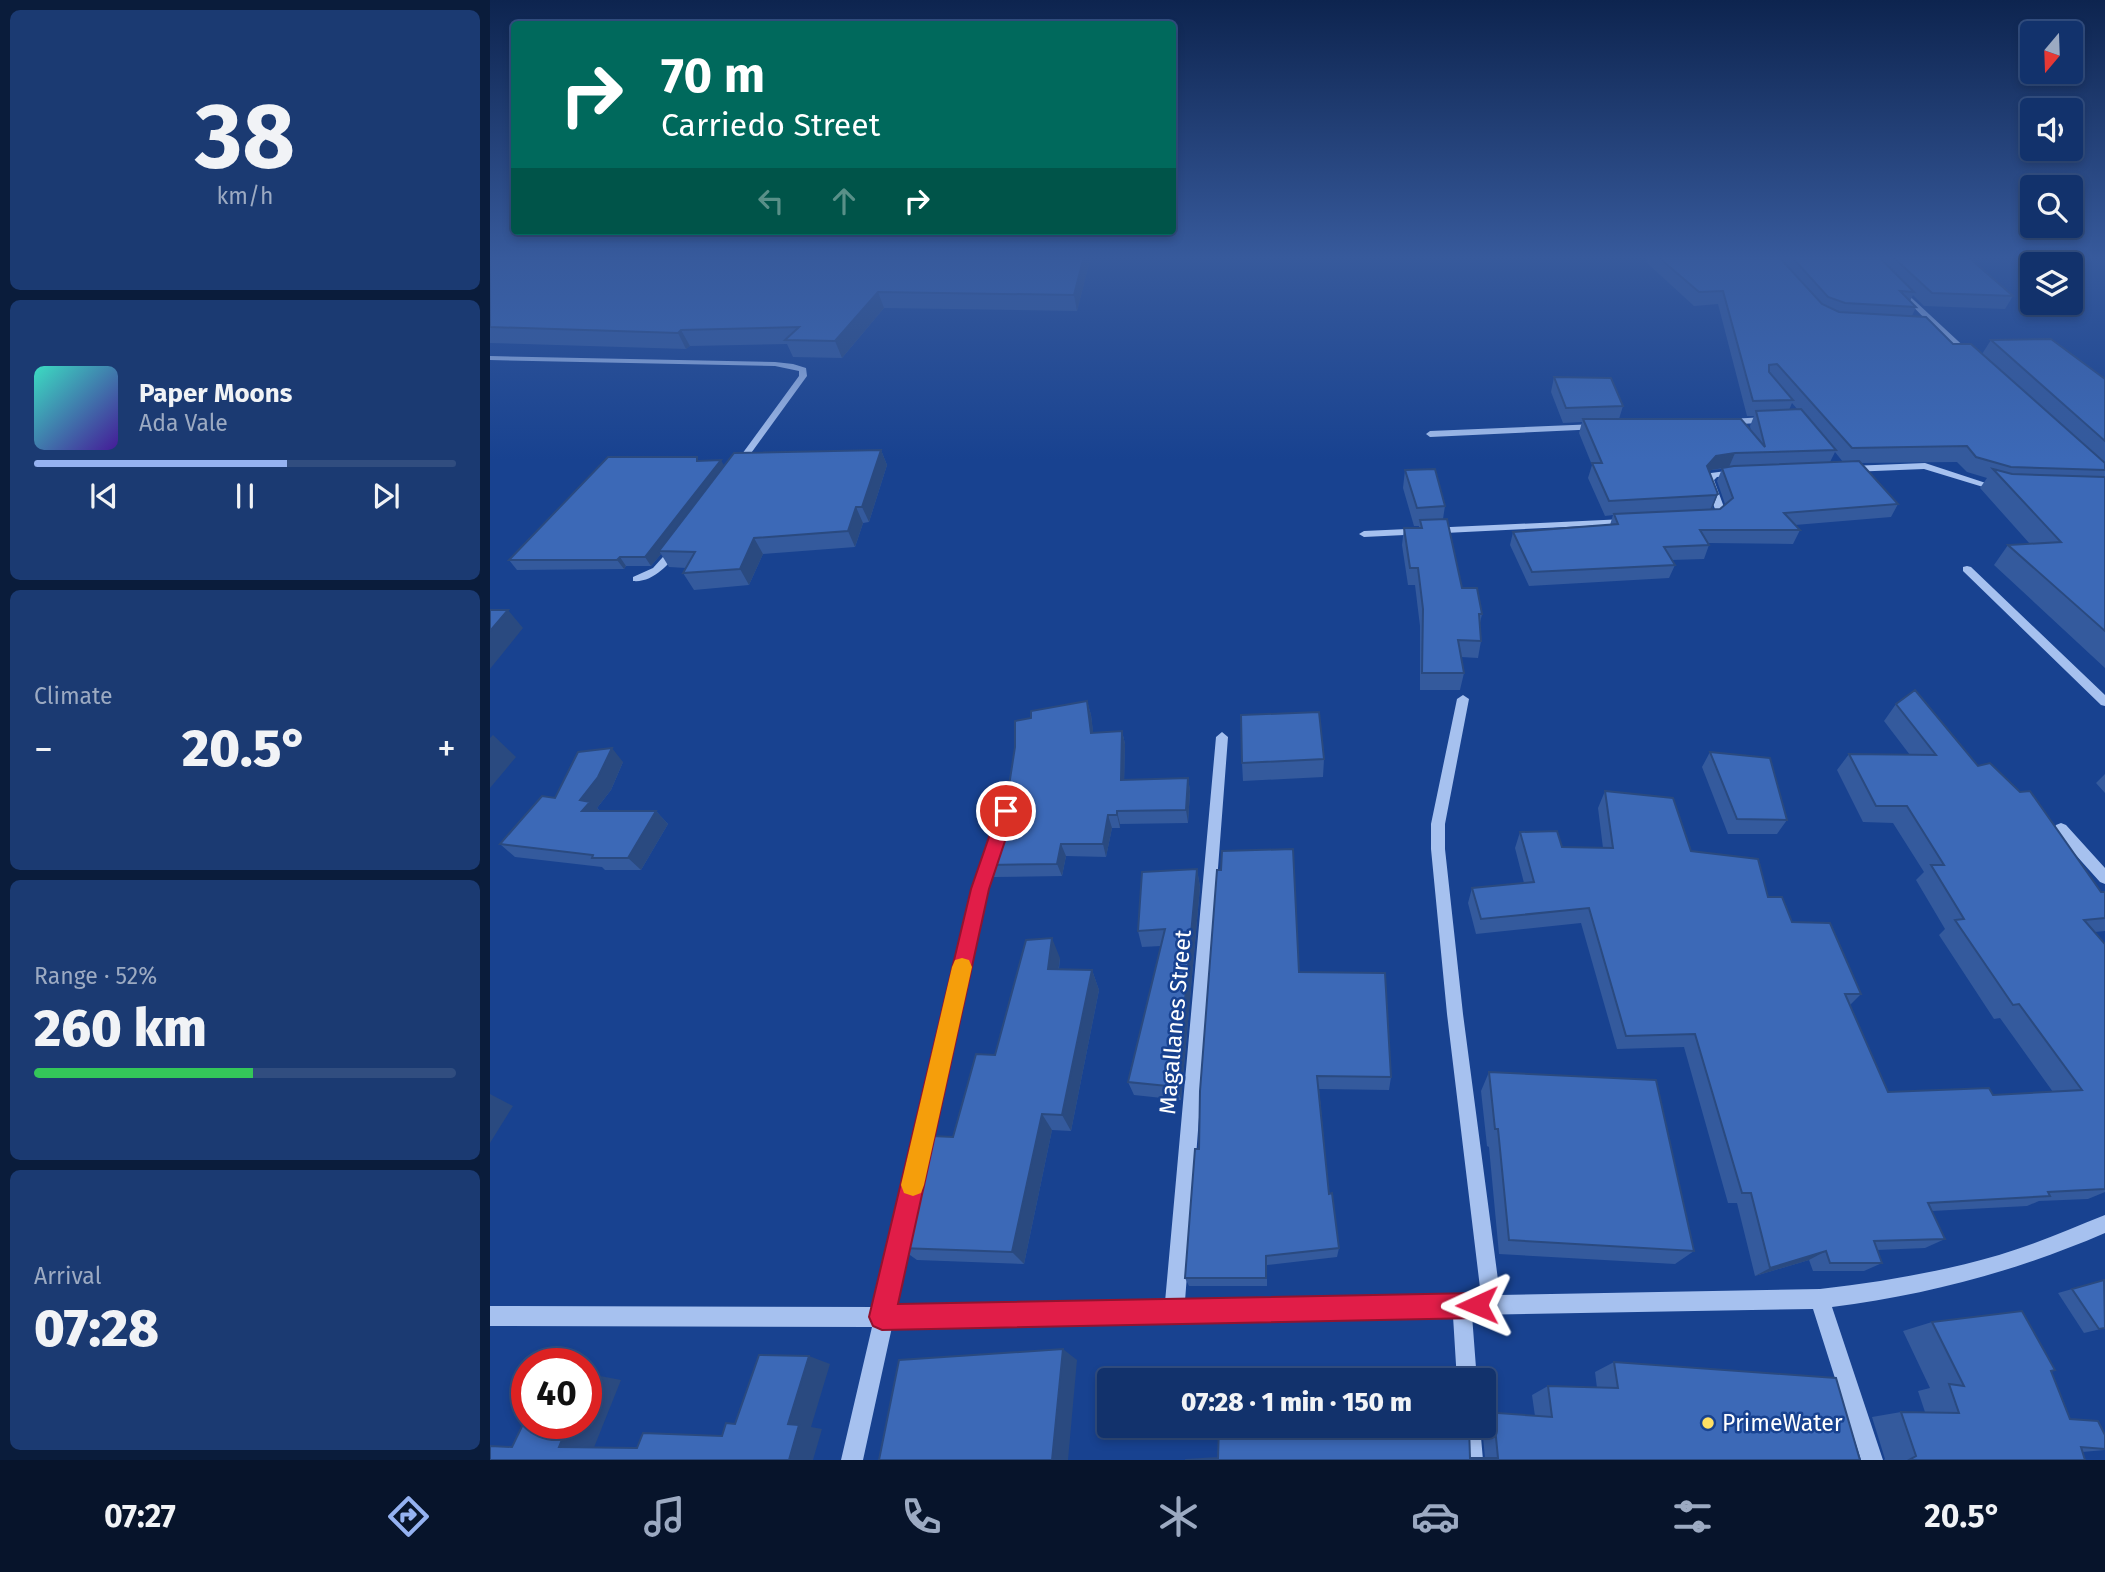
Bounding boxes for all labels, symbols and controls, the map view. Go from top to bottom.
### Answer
north arrow [2020,21,2082,84]
map controls [2020,21,2083,315]
text: 70 m [661,46,765,105]
icon: right [546,49,637,140]
text: 38 [195,82,295,191]
button: sound [2020,98,2083,161]
text: Carriedo Street [661,106,880,144]
button: search [2020,175,2083,238]
text: km/h [217,182,273,210]
icon: left [752,182,790,220]
icon: ahead [825,182,863,220]
icon: right [898,182,936,220]
button: layers [2020,252,2083,315]
text: Paper Moons [139,378,292,409]
text: Ada Vale [139,409,228,437]
icon: previous [85,477,123,515]
icon: pause [226,477,264,515]
icon: next [367,477,405,515]
text: Climate [34,682,113,710]
text: 20.5° [182,717,308,780]
text: − [34,726,53,772]
text: + [437,726,456,772]
pin [976,781,1036,841]
icon: arrive [987,792,1025,830]
street label: Magallanes Street [1153,928,1197,1115]
text: Range · 52% [34,962,157,990]
text: 260 km [34,997,207,1060]
text: Arrival [34,1262,101,1290]
position arrow [1440,1268,1514,1342]
text: 07:28 [34,1297,159,1360]
speed limit sign: 40 [511,1348,602,1439]
text: 07:28 · 1 min · 150 m [1181,1387,1412,1418]
place label: PrimeWater [1722,1409,1843,1437]
marker: PrimeWater [1700,1415,1716,1431]
icon: directions [384,1492,433,1541]
icon: music [640,1492,689,1541]
icon: phone [897,1492,946,1541]
icon: climate [1154,1492,1203,1541]
icon: car [1411,1492,1460,1541]
icon: filters [1668,1492,1717,1541]
text: 07:27 [104,1497,176,1535]
text: 20.5° [1924,1497,2001,1535]

